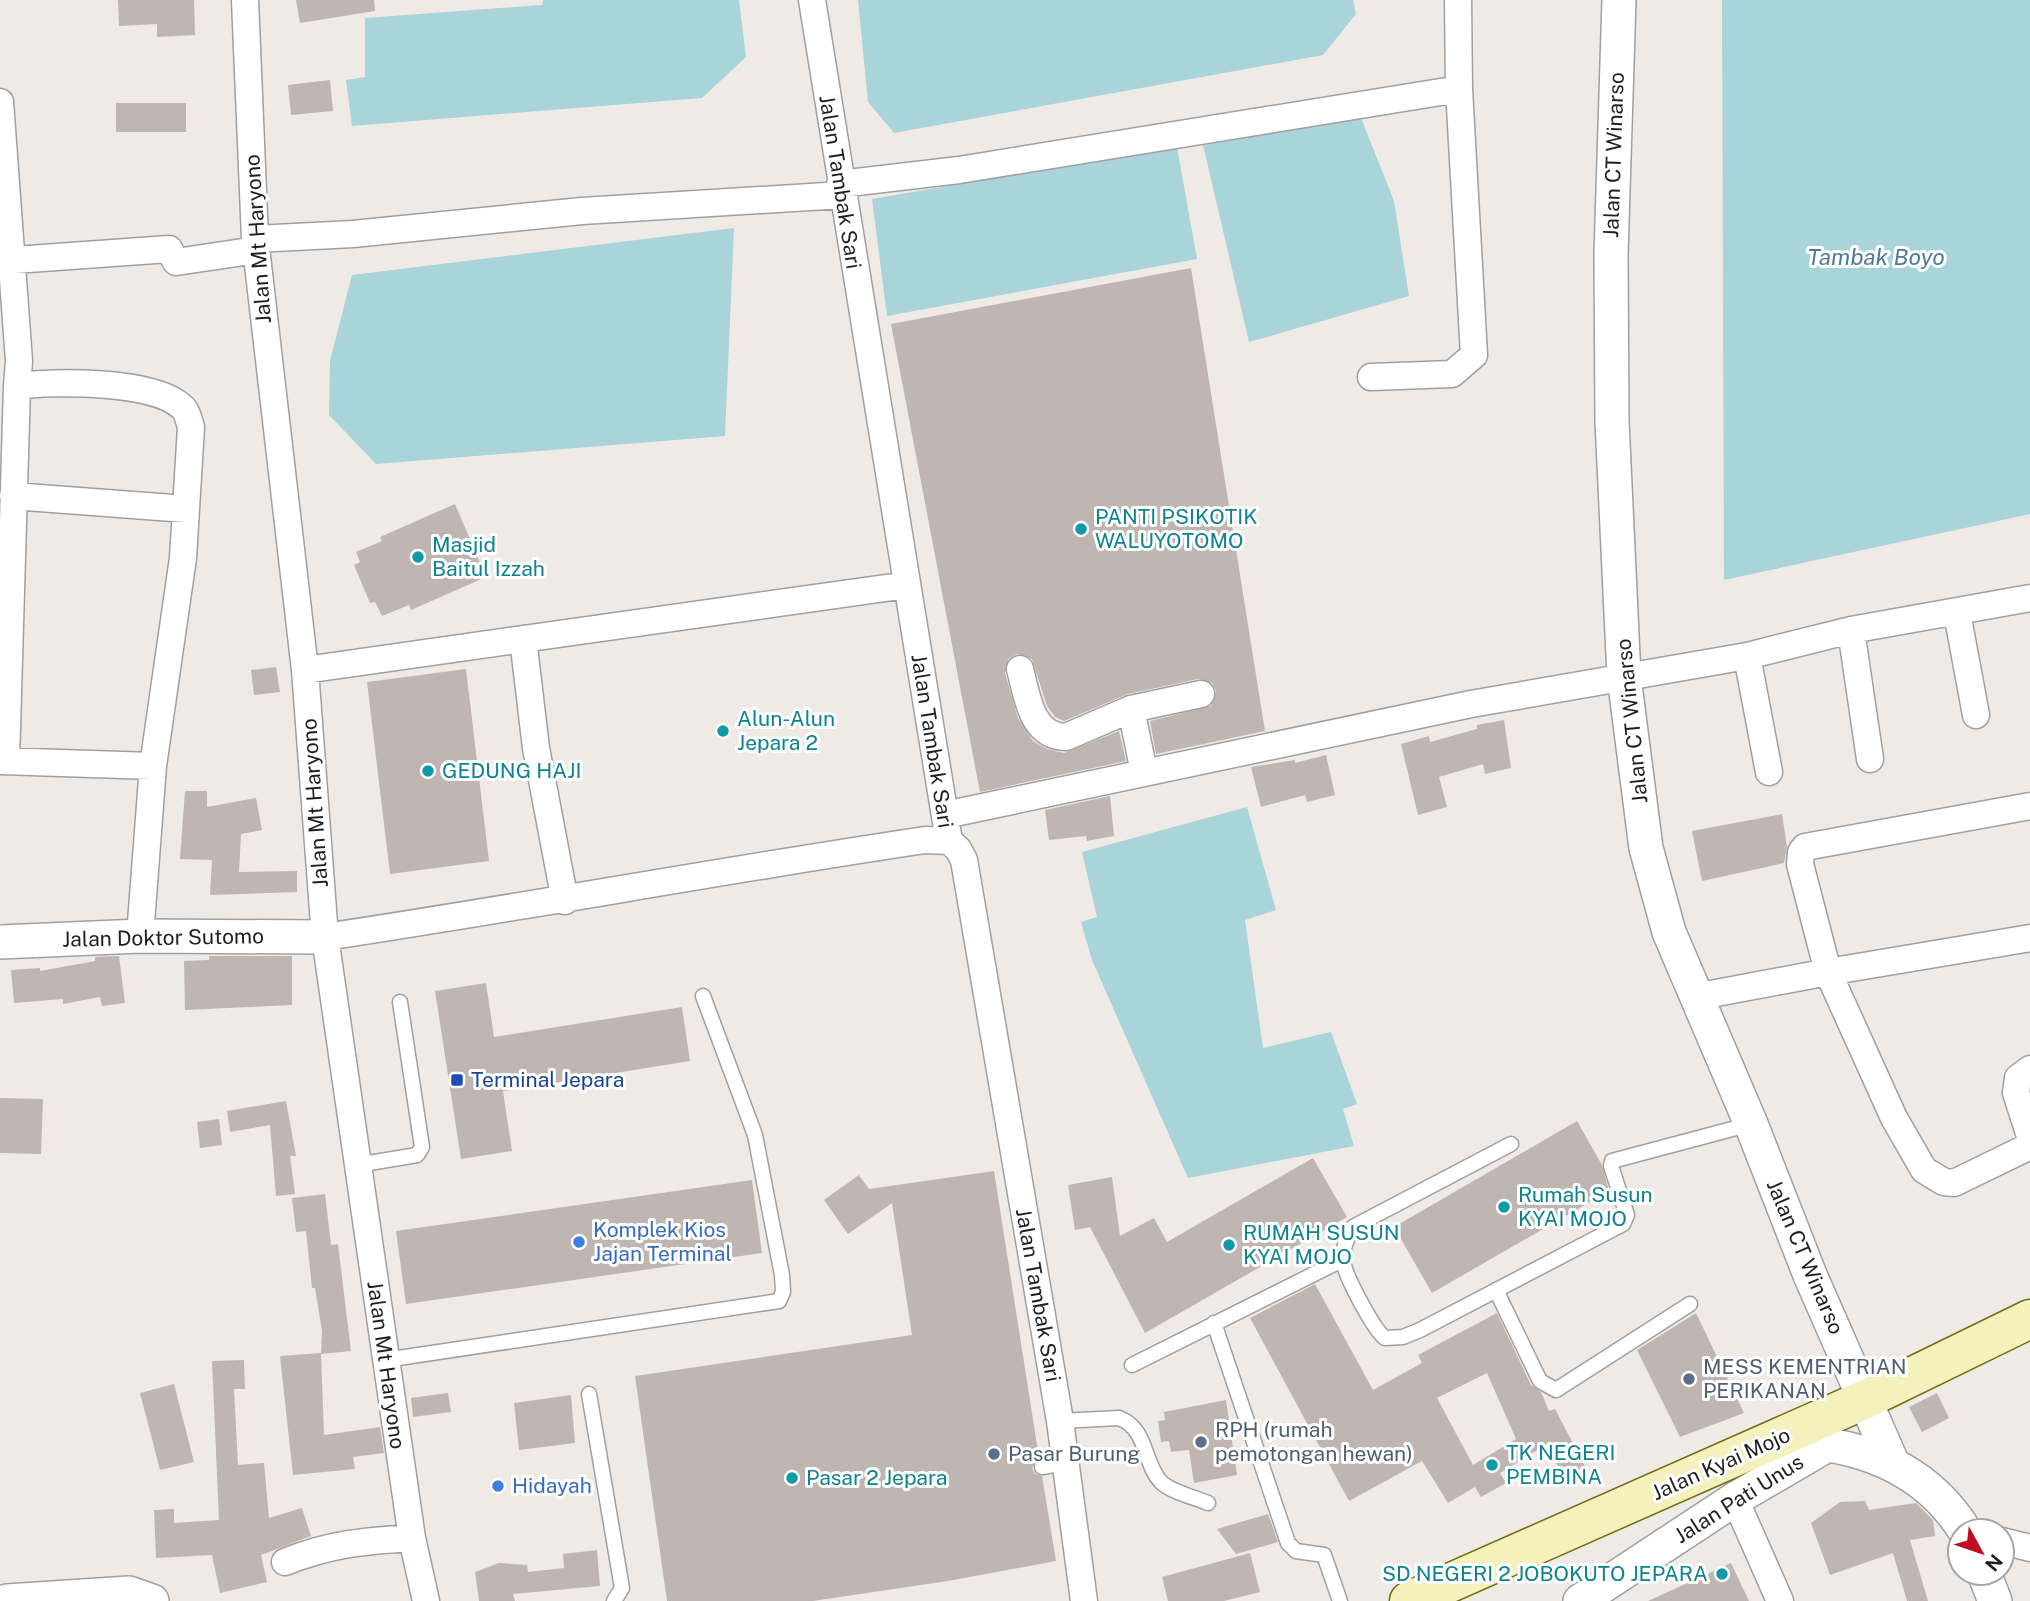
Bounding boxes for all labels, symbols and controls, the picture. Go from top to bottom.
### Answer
street label: Jalan CT Winarso [1598,72,1629,238]
street label: Jalan Tambak Sari [814,93,867,271]
street label: Jalan Mt Haryono [239,154,276,325]
water label: Tambak Boyo [1807,243,1945,270]
place label: PANTI PSIKOTIK WALUYOTOMO [1095,504,1258,553]
marker: PANTI PSIKOTIK WALUYOTOMO [1073,521,1089,537]
place label: Masjid Baitul Izzah [432,532,545,581]
marker: Masjid Baitul Izzah [410,549,426,565]
street label: Jalan CT Winarso [1610,637,1653,805]
street label: Jalan Tambak Sari [906,652,959,830]
place label: Alun-Alun Jepara 2 [737,706,835,755]
street label: Jalan Mt Haryono [296,718,333,889]
marker: Alun-Alun Jepara 2 [715,723,731,739]
place label: GEDUNG HAJI [442,758,581,783]
marker: GEDUNG HAJI [420,763,436,779]
street label: Jalan Doktor Sutomo [62,923,264,952]
place label: Terminal Jepara [471,1067,624,1092]
marker: Terminal Jepara [449,1072,465,1088]
street label: Jalan CT Winarso [1762,1176,1849,1338]
place label: Rumah Susun KYAI MOJO [1518,1182,1653,1231]
marker: Rumah Susun KYAI MOJO [1496,1199,1512,1215]
street label: Jalan Tambak Sari [1011,1206,1066,1384]
place label: Komplek Kios Jajan Terminal [593,1217,732,1266]
place label: RUMAH SUSUN KYAI MOJO [1243,1220,1400,1269]
marker: Komplek Kios Jajan Terminal [571,1234,587,1250]
marker: RUMAH SUSUN KYAI MOJO [1221,1237,1237,1253]
street label: Jalan Mt Haryono [362,1279,411,1451]
place label: MESS KEMENTRIAN PERIKANAN [1703,1354,1907,1403]
marker: MESS KEMENTRIAN PERIKANAN [1681,1371,1697,1387]
place label: RPH (rumah pemotongan hewan) [1215,1417,1413,1466]
street label: Jalan Kyai Mojo [1648,1422,1794,1505]
marker: RPH (rumah pemotongan hewan) [1193,1434,1209,1450]
place label: TK NEGERI PEMBINA [1506,1440,1615,1489]
place label: Pasar Burung [1008,1441,1140,1466]
marker: Pasar Burung [986,1446,1002,1462]
street label: Jalan Pati Unus [1670,1449,1808,1548]
marker: TK NEGERI PEMBINA [1484,1457,1500,1473]
place label: Pasar 2 Jepara [806,1465,947,1490]
marker: Pasar 2 Jepara [784,1470,800,1486]
place label: Hidayah [512,1473,592,1498]
marker: Hidayah [490,1478,506,1494]
north arrow [1946,1517,2016,1587]
text: N [1981,1550,2007,1576]
place label: SD NEGERI 2 JOBOKUTO JEPARA [1382,1561,1708,1586]
marker: SD NEGERI 2 JOBOKUTO JEPARA [1714,1566,1730,1582]

